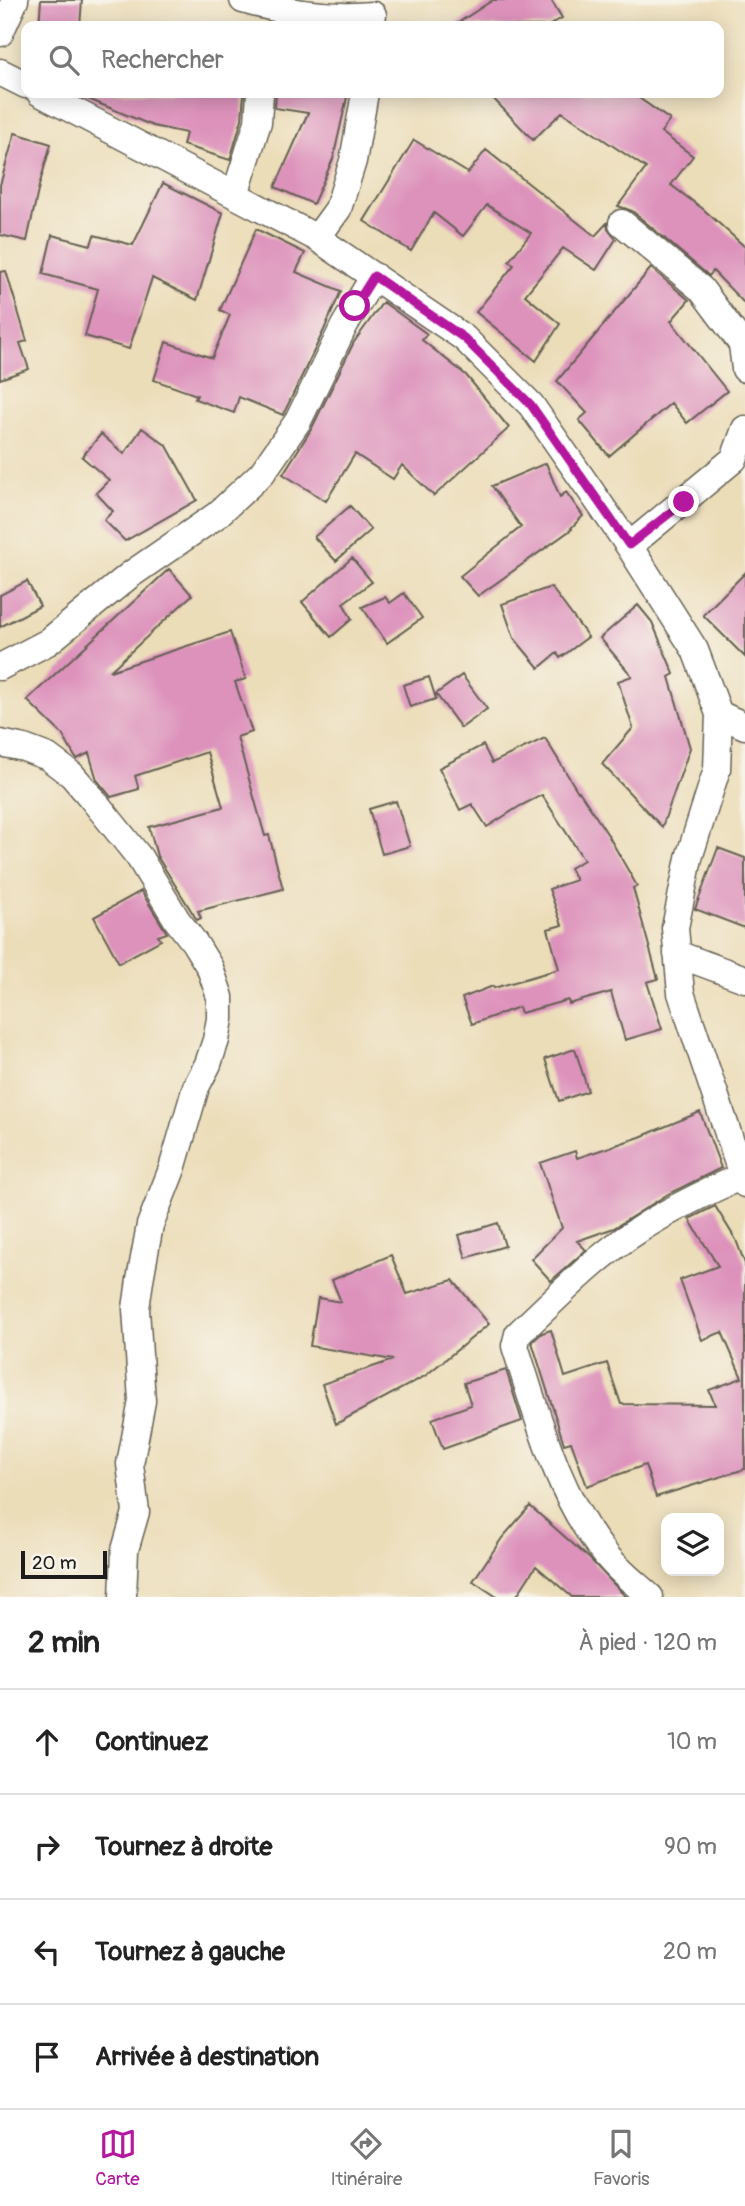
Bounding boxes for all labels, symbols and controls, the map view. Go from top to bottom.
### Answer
search box [21,21,724,98]
icon: search [45,41,83,79]
text: Rechercher [101,44,224,76]
route start [339,290,370,321]
route end [668,486,699,517]
map controls [661,1513,724,1576]
button: layers [661,1513,724,1576]
scale bar [21,1548,107,1580]
text: 20 m [32,1551,77,1575]
text: 2 min [28,1624,100,1661]
text: À pied · 120 m [579,1628,717,1657]
icon: ahead [28,1723,66,1761]
text: Continuez [95,1726,208,1758]
text: 10 m [667,1727,717,1756]
icon: right [28,1828,66,1866]
text: Tournez à droite [95,1831,272,1863]
text: 90 m [664,1832,717,1861]
icon: left [28,1933,66,1971]
text: Tournez à gauche [95,1936,285,1968]
text: 20 m [663,1937,717,1966]
icon: arrive [28,2038,66,2076]
text: Arrivée à destination [95,2041,319,2073]
tab: Carte [95,2125,140,2191]
tab: Itinéraire [330,2125,402,2191]
tab: Favoris [593,2125,650,2191]

